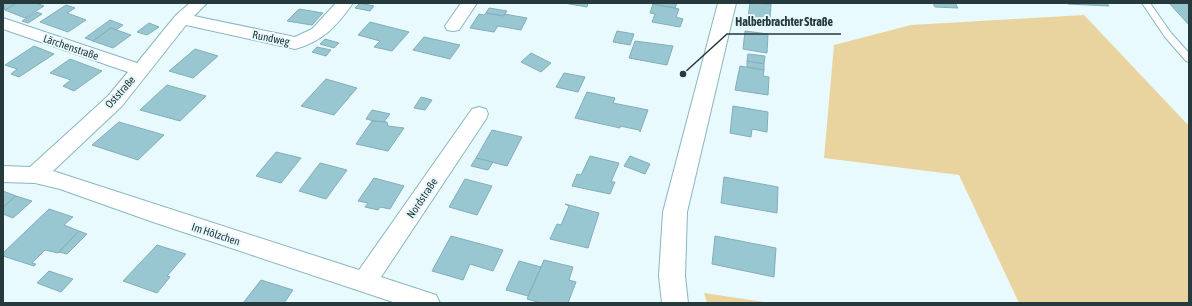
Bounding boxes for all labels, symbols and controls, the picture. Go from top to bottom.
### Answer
callout: Halberbrachter Straße [727,10,841,34]
text: Halberbrachter Straße [735,15,833,29]
street label: Rundweg [251,28,291,48]
street label: Lärchenstraße [42,32,100,62]
street label: Oststraße [103,74,137,110]
street label: Nordstraße [404,176,440,220]
street label: Im Hölzchen [190,221,242,247]

